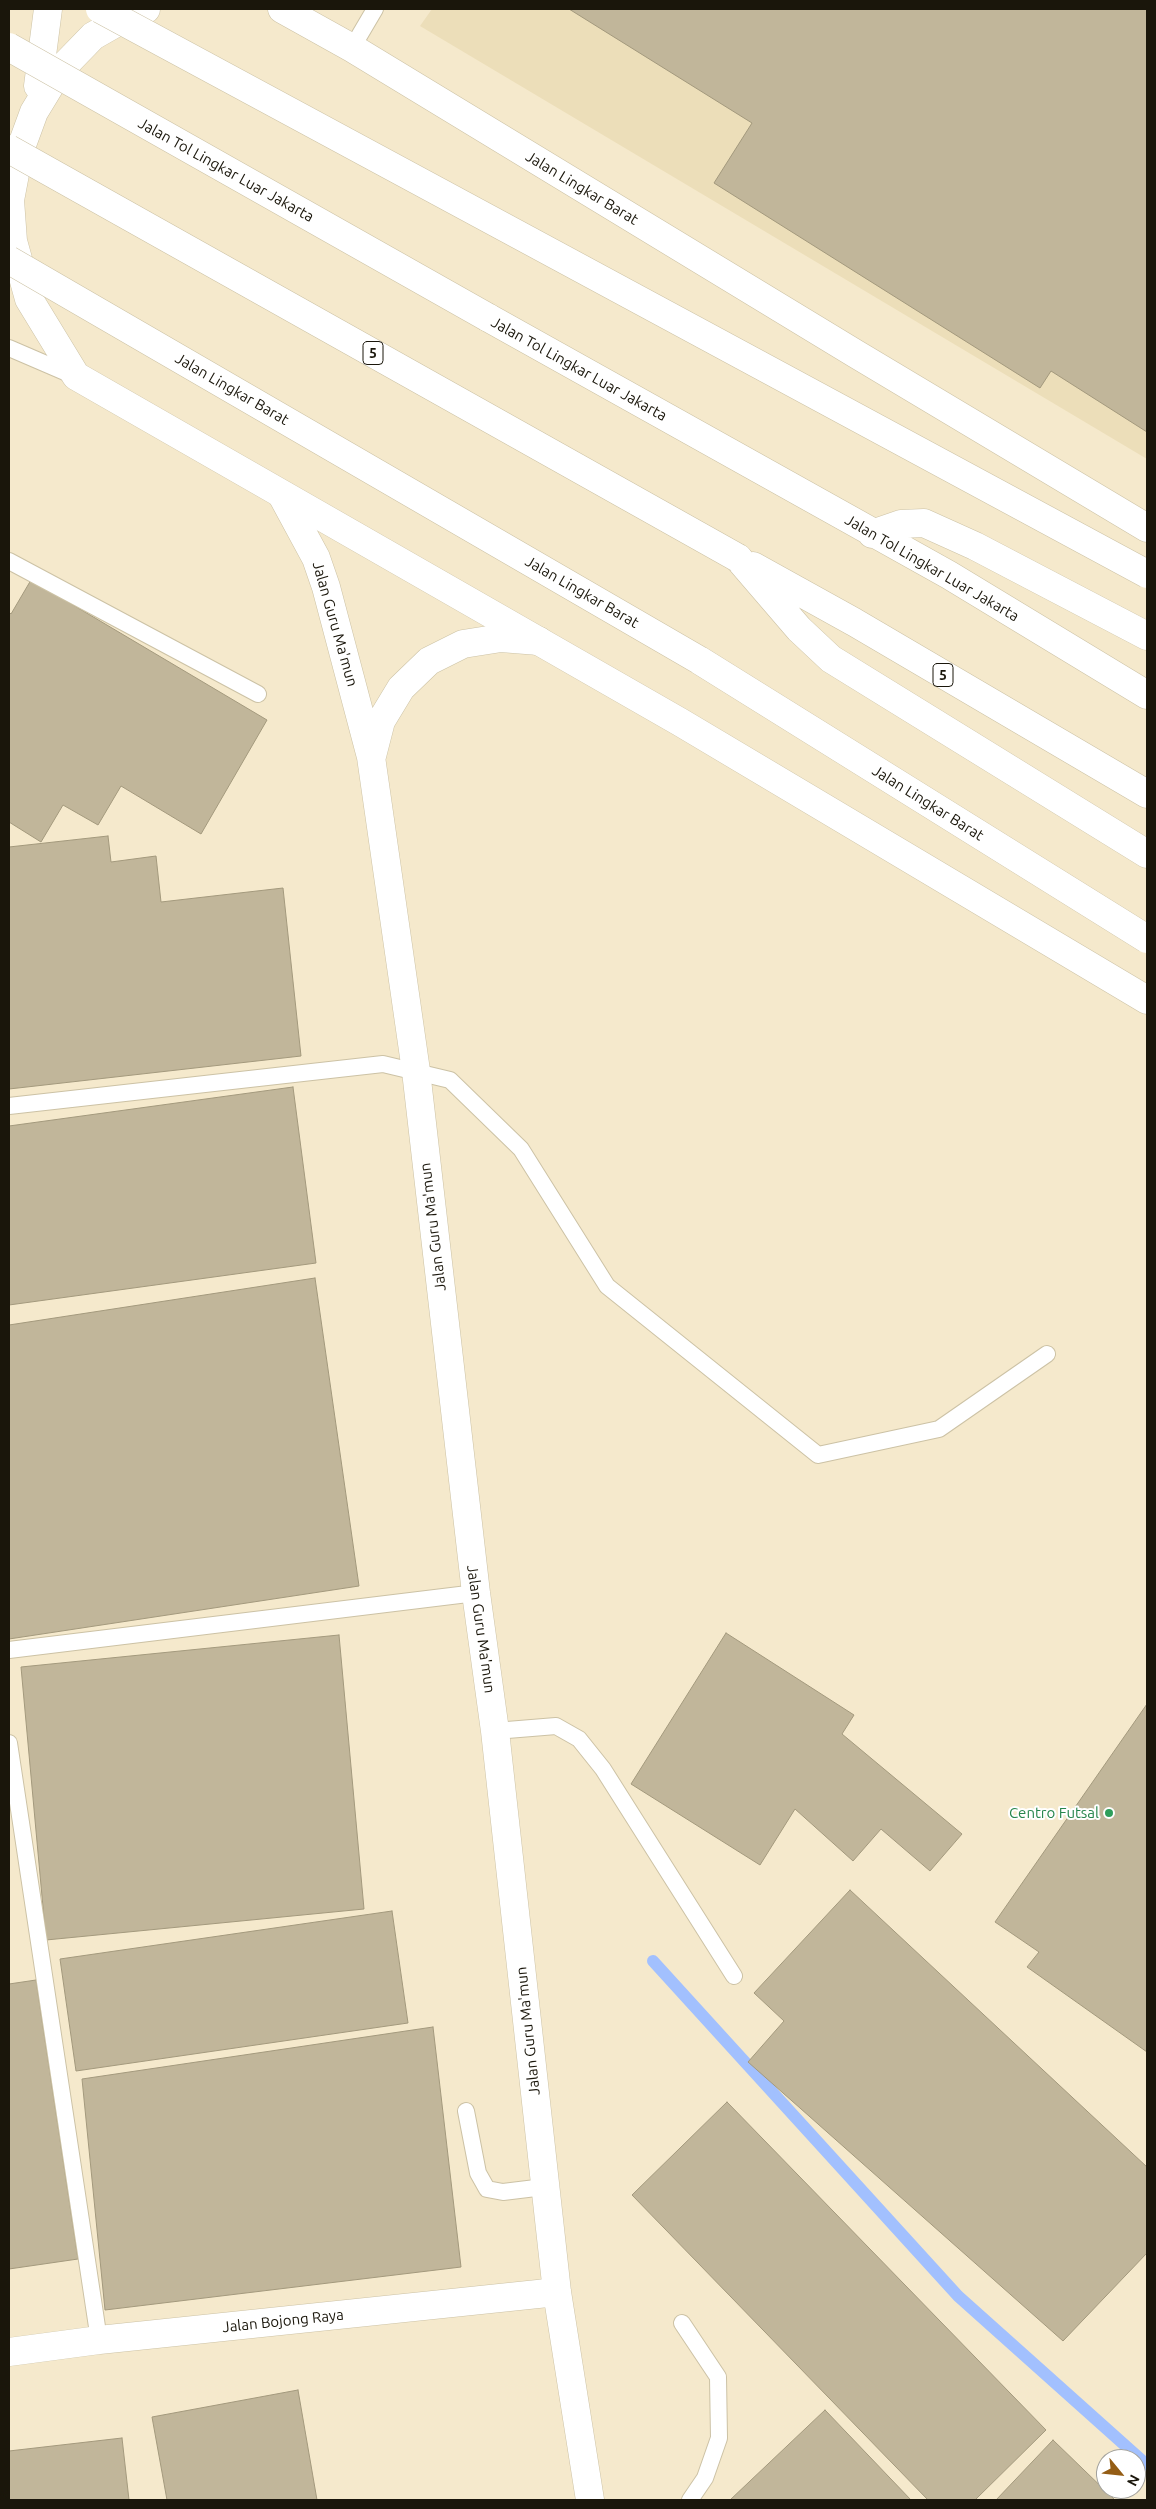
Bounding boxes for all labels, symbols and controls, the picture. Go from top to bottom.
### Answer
street label: Jalan Tol Lingkar Luar Jakarta [135,114,317,226]
street label: Jalan Lingkar Barat [522,147,642,229]
street label: Jalan Tol Lingkar Luar Jakarta [488,313,670,425]
road number: 5 [363,342,383,364]
street label: Jalan Lingkar Barat [172,349,292,429]
street label: Jalan Tol Lingkar Luar Jakarta [842,511,1022,625]
street label: Jalan Lingkar Barat [522,552,642,632]
street label: Jalan Guru Ma'mun [309,559,361,689]
road number: 5 [933,664,953,686]
street label: Jalan Lingkar Barat [869,761,987,845]
street label: Jalan Guru Ma'mun [416,1162,450,1292]
street label: Jalan Guru Ma'mun [463,1564,499,1694]
place label: Centro Futsal [1009,1804,1099,1822]
marker: Centro Futsal [1103,1807,1115,1819]
street label: Jalan Guru Ma'mun [512,1966,544,2096]
street label: Jalan Bojong Raya [221,2306,345,2336]
north arrow [1096,2449,1146,2499]
text: N [1124,2472,1143,2489]

